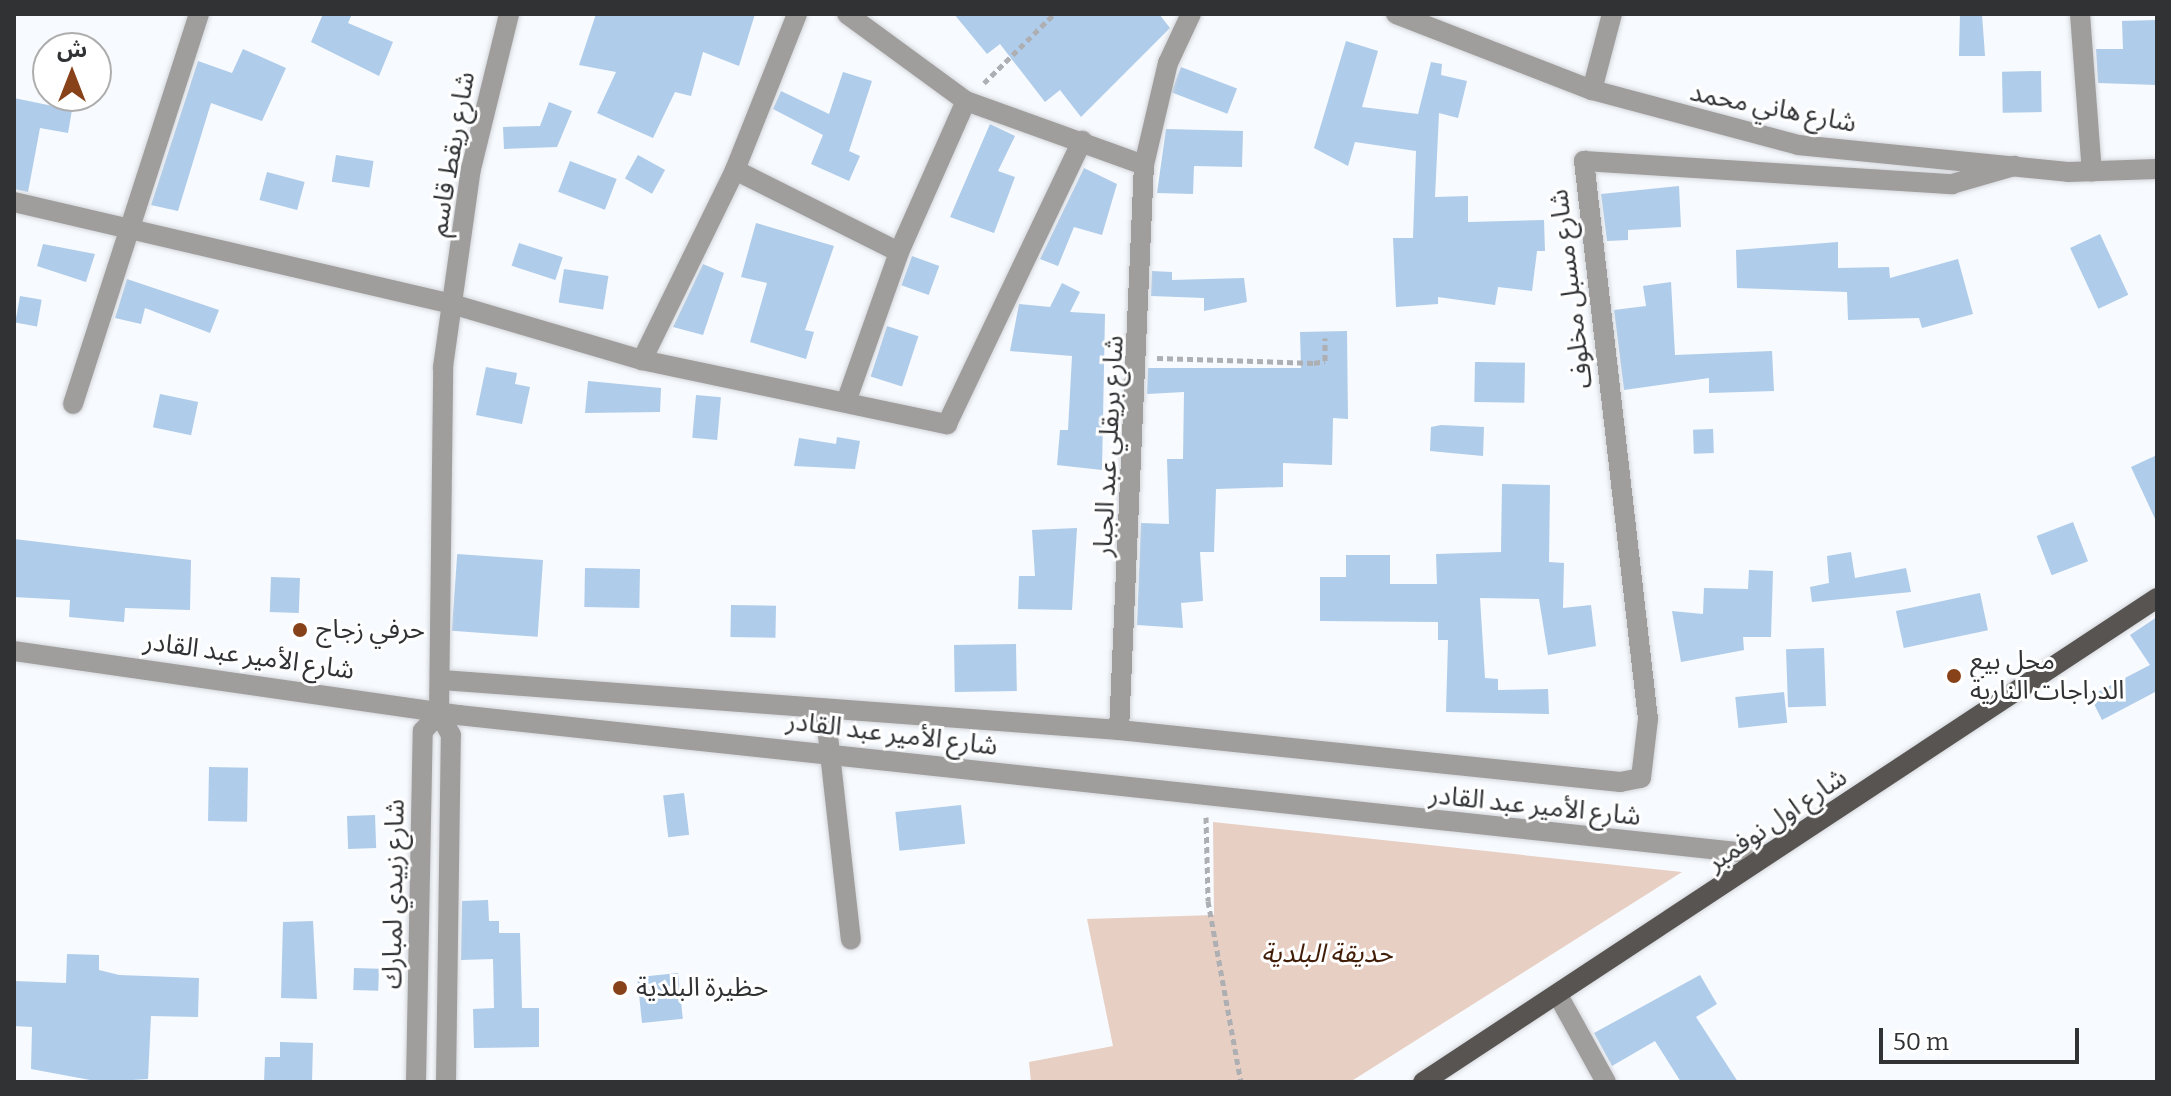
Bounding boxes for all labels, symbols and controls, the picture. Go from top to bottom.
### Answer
north arrow [32,32,112,112]
text: ش [57,36,87,63]
street label: شارع ريقط قاسم [422,69,482,239]
street label: شارع هاني محمد [1687,77,1859,139]
street label: شارع مسبل مخلوف [1543,188,1599,390]
street label: شارع بريقلي عبد الجبار [1088,334,1130,558]
place label: حرفي زجاج [316,614,425,646]
marker: حرفي زجاج [291,621,309,639]
street label: شارع الأمير عبد القادر [142,626,356,686]
place label: محل بيع الدراجات النارية [1970,645,2124,706]
marker: محل بيع الدراجات النارية [1945,667,1963,685]
street label: شارع الأمير عبد القادر [785,706,999,762]
street label: شارع اول نوفمبر [1701,762,1853,878]
street label: شارع الأمير عبد القادر [1428,779,1642,833]
street label: شارع زبيدي لمبارك [377,799,411,989]
park label: حديقة البلدية [1261,938,1393,970]
place label: حظيرة البلدية [636,972,768,1004]
marker: حظيرة البلدية [611,979,629,997]
scale bar [1883,1012,2083,1062]
text: 50 m [1893,1028,1949,1056]

